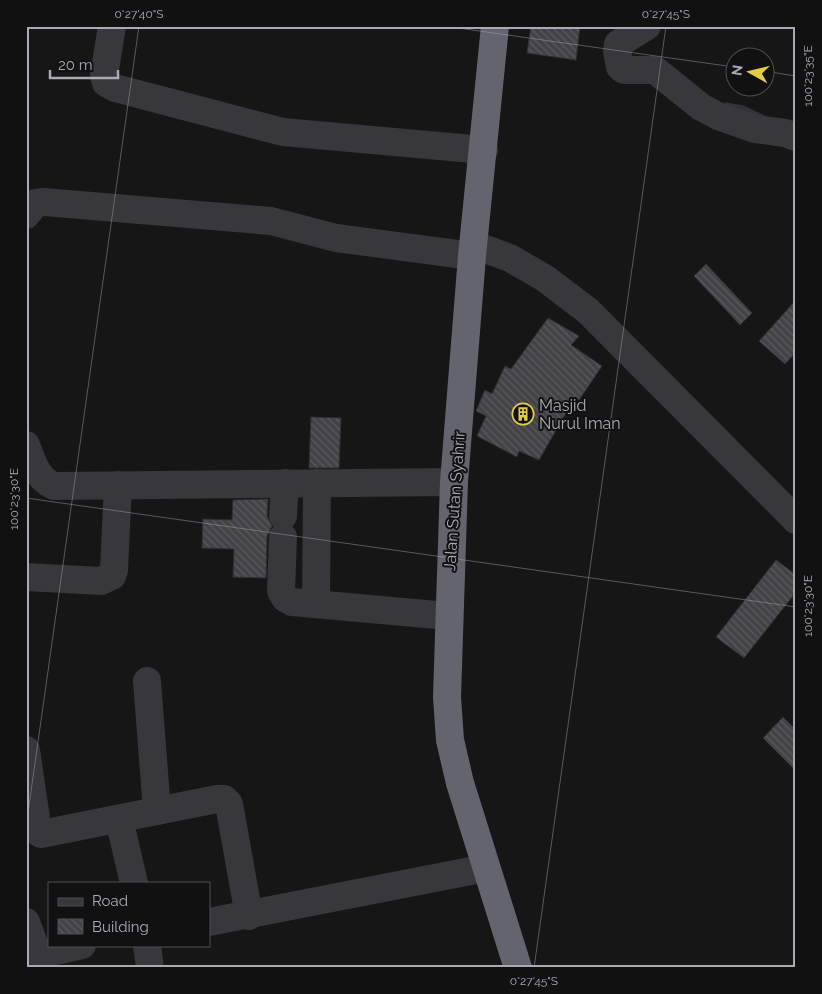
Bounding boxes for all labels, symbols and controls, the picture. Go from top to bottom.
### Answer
text: 0°27'40"S [114,7,164,21]
text: 0°27'45"S [642,7,690,21]
text: 100°23'35"E [801,45,815,107]
scale bar [50,48,118,80]
north arrow [724,48,774,98]
text: 20 m [58,56,93,74]
text: N [728,64,746,77]
place label: Masjid Nurul Iman [539,396,621,433]
building icon: Masjid Nurul Iman [511,402,535,426]
street label: Jalan Sutan Syahrir [440,430,469,572]
text: 100°23'30"E [7,468,21,530]
text: 100°23'30"E [801,575,815,637]
legend [48,882,210,946]
text: Road [92,892,128,910]
text: Building [92,918,149,936]
text: 0°27'45"S [510,974,558,988]

